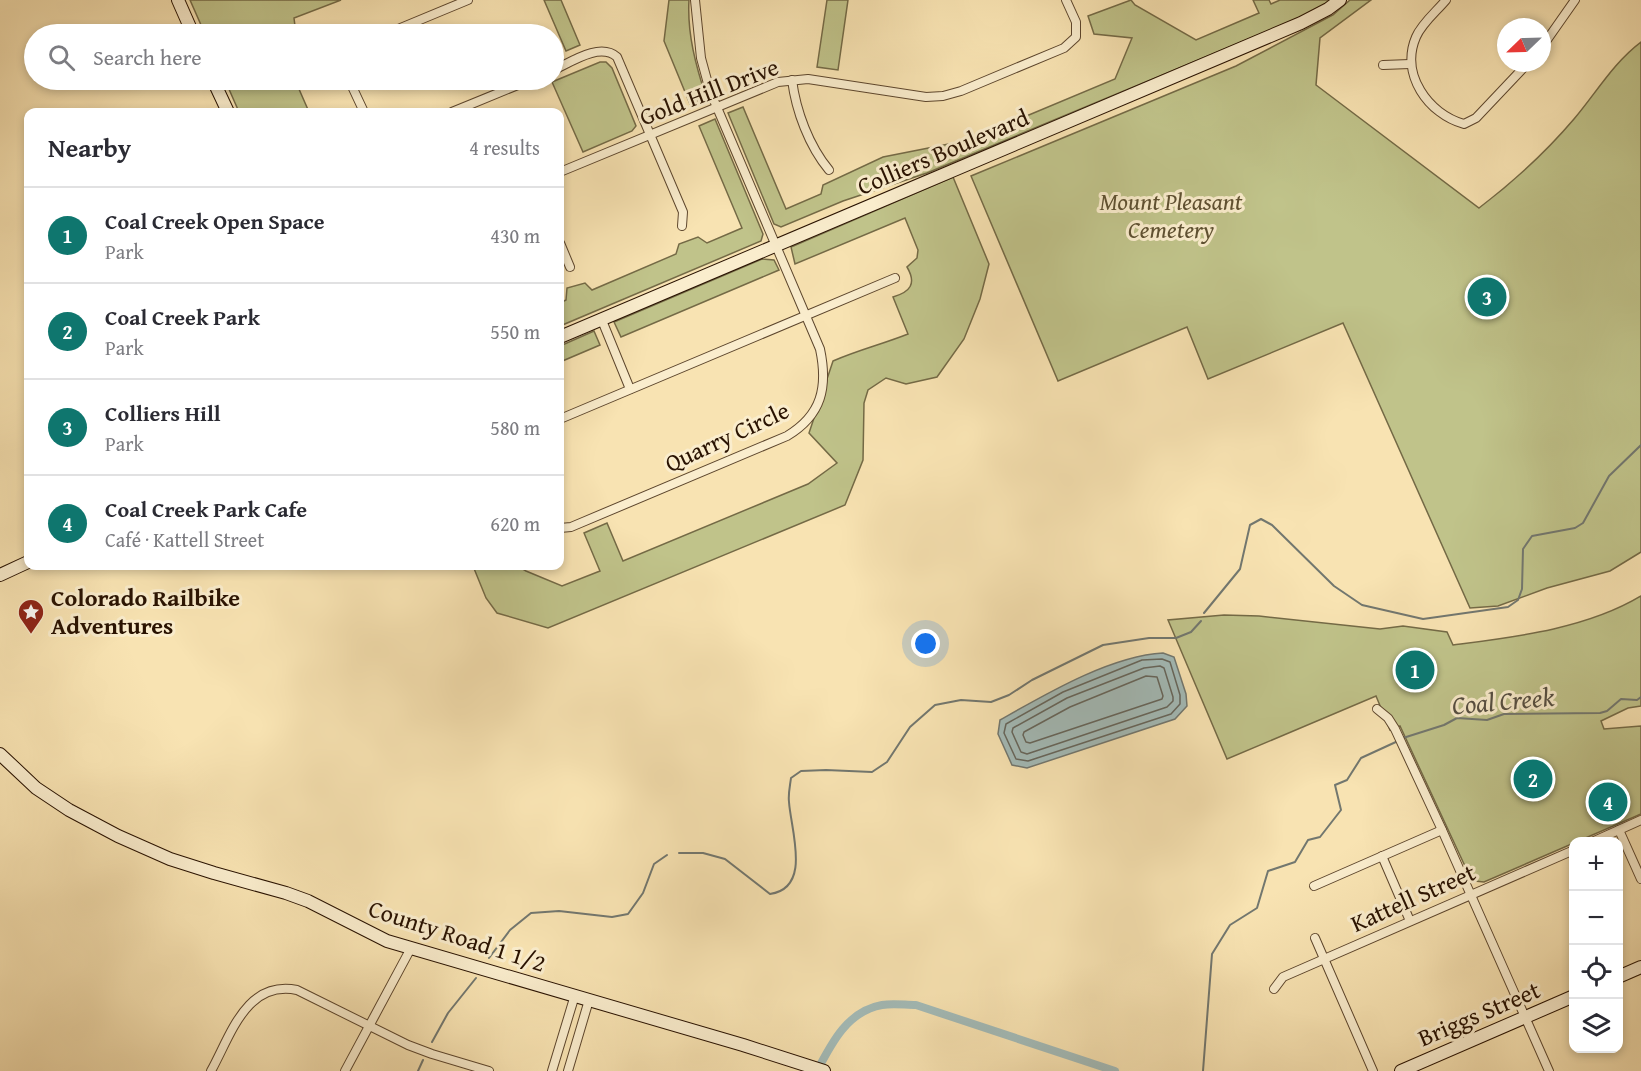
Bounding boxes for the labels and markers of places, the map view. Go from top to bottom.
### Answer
pin: 3 [1468,274,1506,320]
place label: Colorado Railbike Adventures [51,580,240,643]
place icon: Colorado Railbike Adventures [16,597,46,635]
pin: 1 [1396,648,1434,692]
pin: 2 [1514,756,1552,802]
pin: 4 [1588,780,1628,824]

